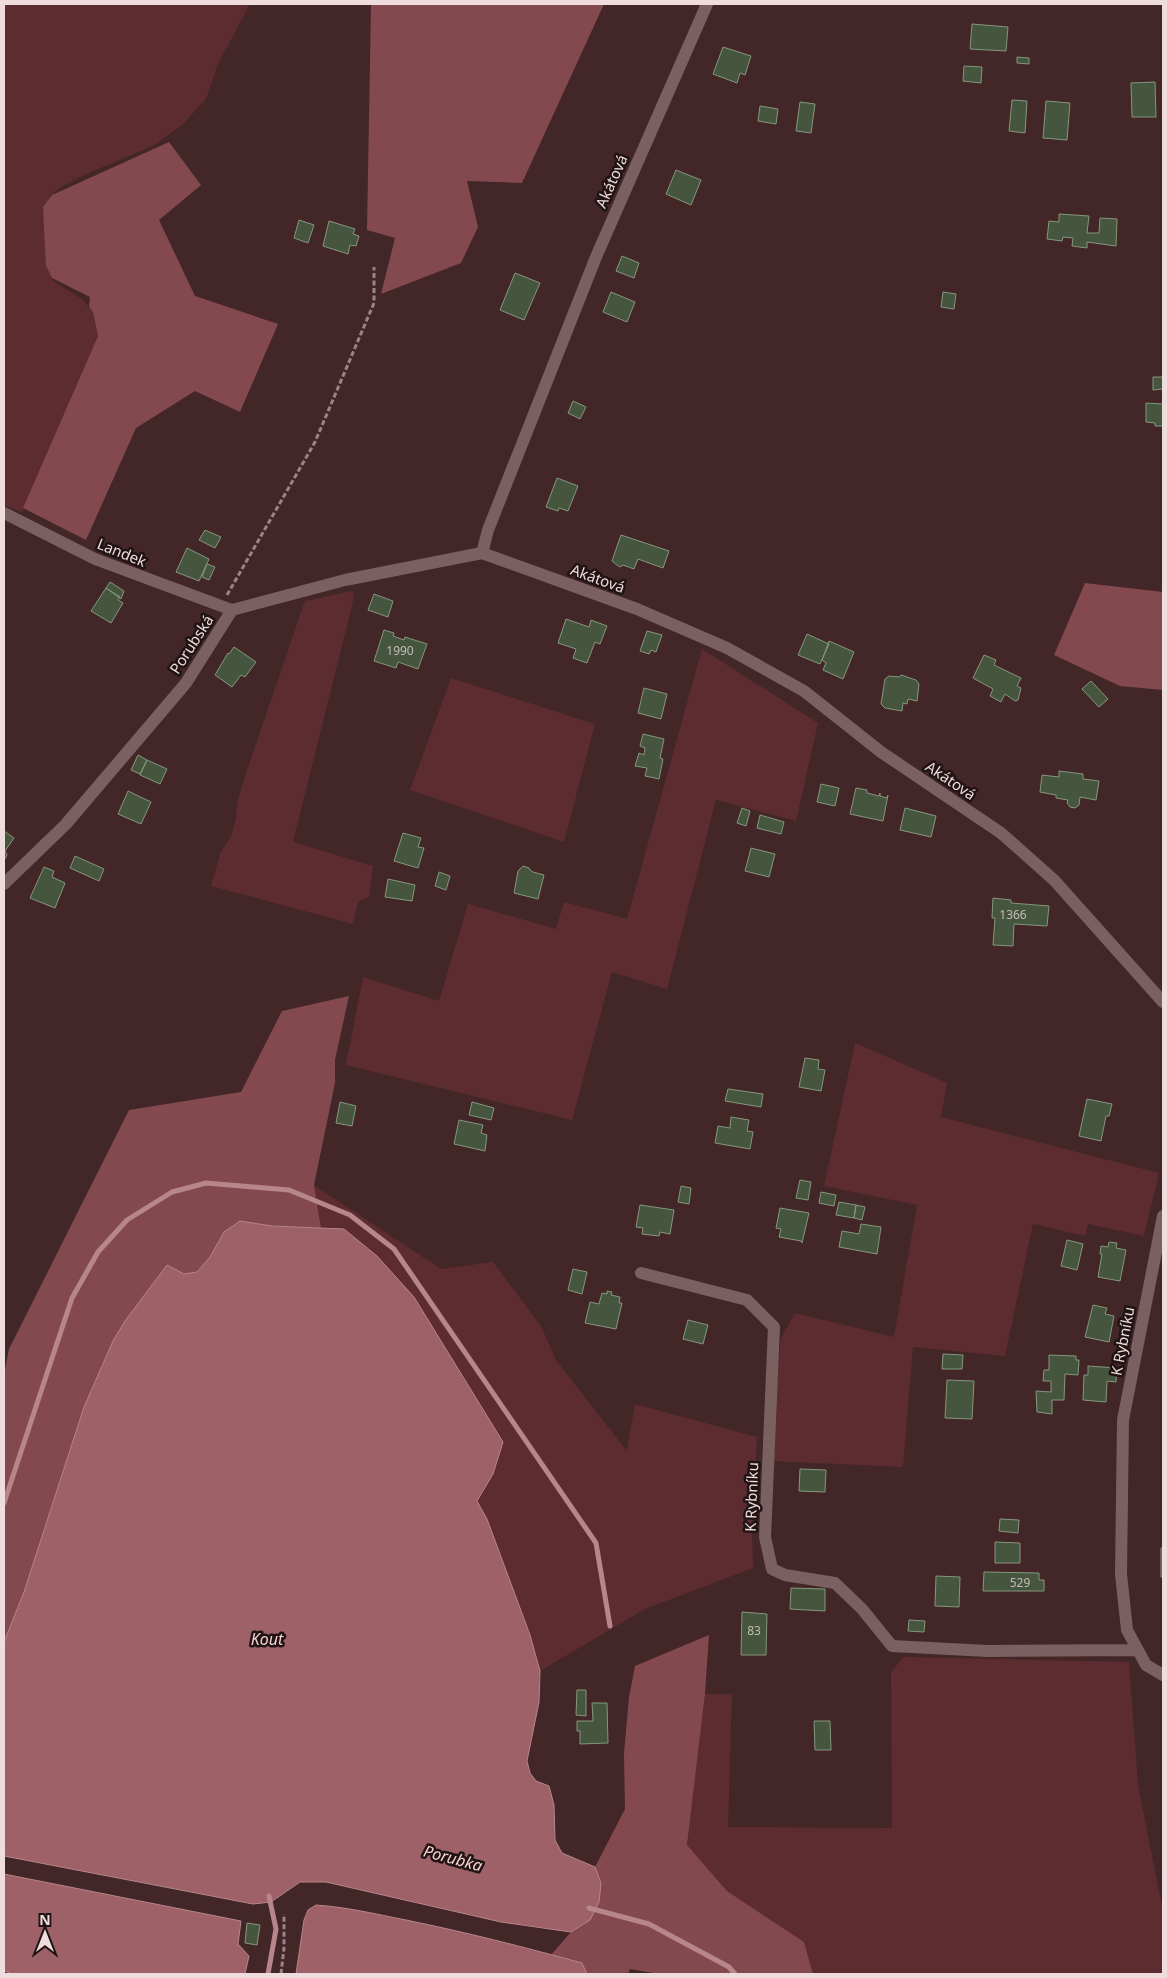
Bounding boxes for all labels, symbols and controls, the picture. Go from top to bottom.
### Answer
street label: Akátová [590,151,632,211]
street label: Landek [94,533,150,571]
street label: Akátová [568,559,628,597]
street label: Porubská [165,611,217,677]
house number: 1990 [386,642,414,659]
street label: Akátová [922,756,980,804]
house number: 1366 [999,906,1027,923]
street label: K Rybníku [1106,1305,1138,1377]
street label: K Rybníku [740,1462,762,1532]
house number: 529 [1010,1574,1030,1591]
house number: 83 [747,1622,761,1639]
water label: Kout [251,1628,284,1650]
water label: Porubka [421,1840,485,1876]
north arrow [20,1908,70,1958]
text: N [39,1910,51,1929]

